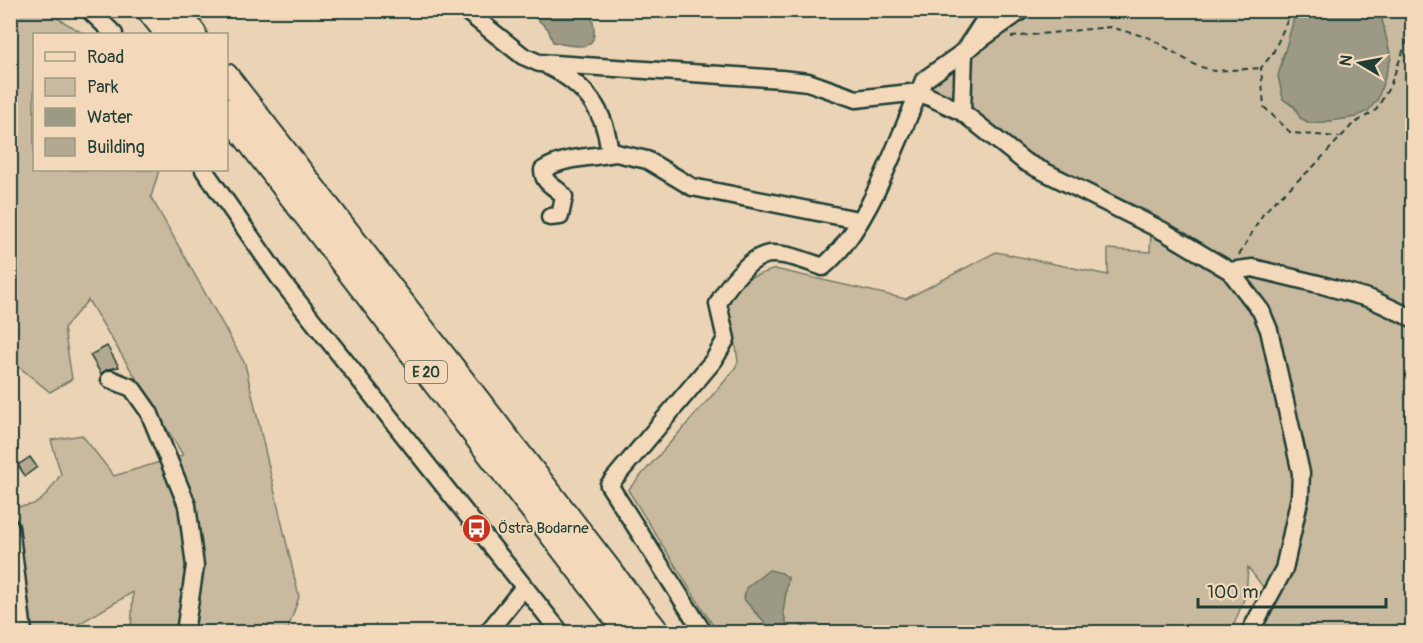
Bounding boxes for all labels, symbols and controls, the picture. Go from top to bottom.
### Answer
legend [33,33,228,171]
north arrow [1330,33,1390,93]
text: Road [87,46,124,69]
text: N [1335,53,1357,68]
text: Park [87,76,119,99]
text: Water [87,106,133,129]
text: Building [87,136,145,159]
road number: E 20 [405,361,447,383]
bus stop icon: Östra Bodarne [461,512,493,544]
place label: Östra Bodarne [498,519,589,538]
scale bar [1198,571,1386,609]
text: 100 m [1207,581,1259,604]

